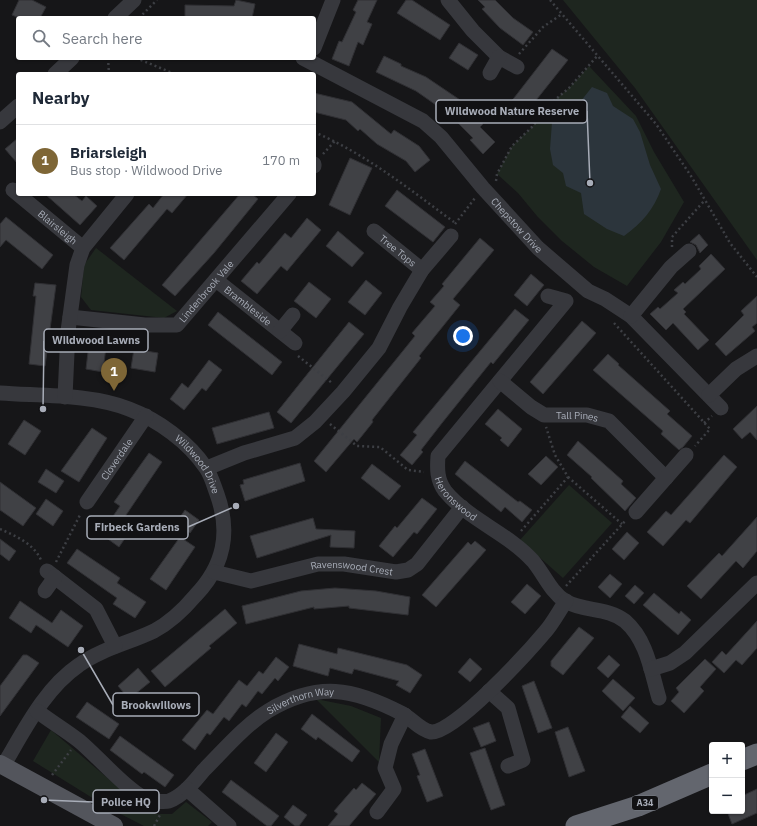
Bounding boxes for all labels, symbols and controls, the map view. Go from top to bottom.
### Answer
search box [16,16,316,60]
icon: search [30,27,52,49]
text: Search here [62,29,142,48]
text: Nearby [32,87,90,109]
callout: Wildwood Nature Reserve [436,100,587,123]
text: Wildwood Nature Reserve [445,104,579,118]
text: Briarsleigh [70,143,147,162]
text: 1 [41,152,49,169]
text: 170 m [262,152,300,169]
text: Bus stop · Wildwood Drive [70,162,222,179]
street label: Chepstow Drive [488,195,545,256]
street label: Blairsleigh [35,207,80,248]
street label: Tree Tops [377,232,419,270]
street label: Lindenbrook Vale [176,257,237,325]
street label: Brambleside [221,283,274,329]
your location [453,326,473,346]
callout: Wildwood Lawns [44,329,148,352]
text: Wildwood Lawns [52,333,141,347]
pin: 1 [101,358,127,391]
street label: Tall Pines [556,409,600,425]
street label: Wildwood Drive [172,432,222,496]
street label: Cloverdale [98,436,136,483]
street label: Heronswood [432,475,479,524]
callout: Firbeck Gardens [87,516,188,539]
text: Firbeck Gardens [94,520,180,534]
street label: Ravenswood Crest [309,558,394,578]
street label: Silverthorn Way [264,685,334,717]
callout: Brookwillows [113,693,199,716]
text: Brookwillows [121,698,192,712]
map controls [709,742,745,814]
button: + [709,742,745,778]
button: − [709,778,745,814]
callout: Police HQ [93,790,159,813]
text: Police HQ [101,795,151,809]
road number: A34 [632,796,658,810]

